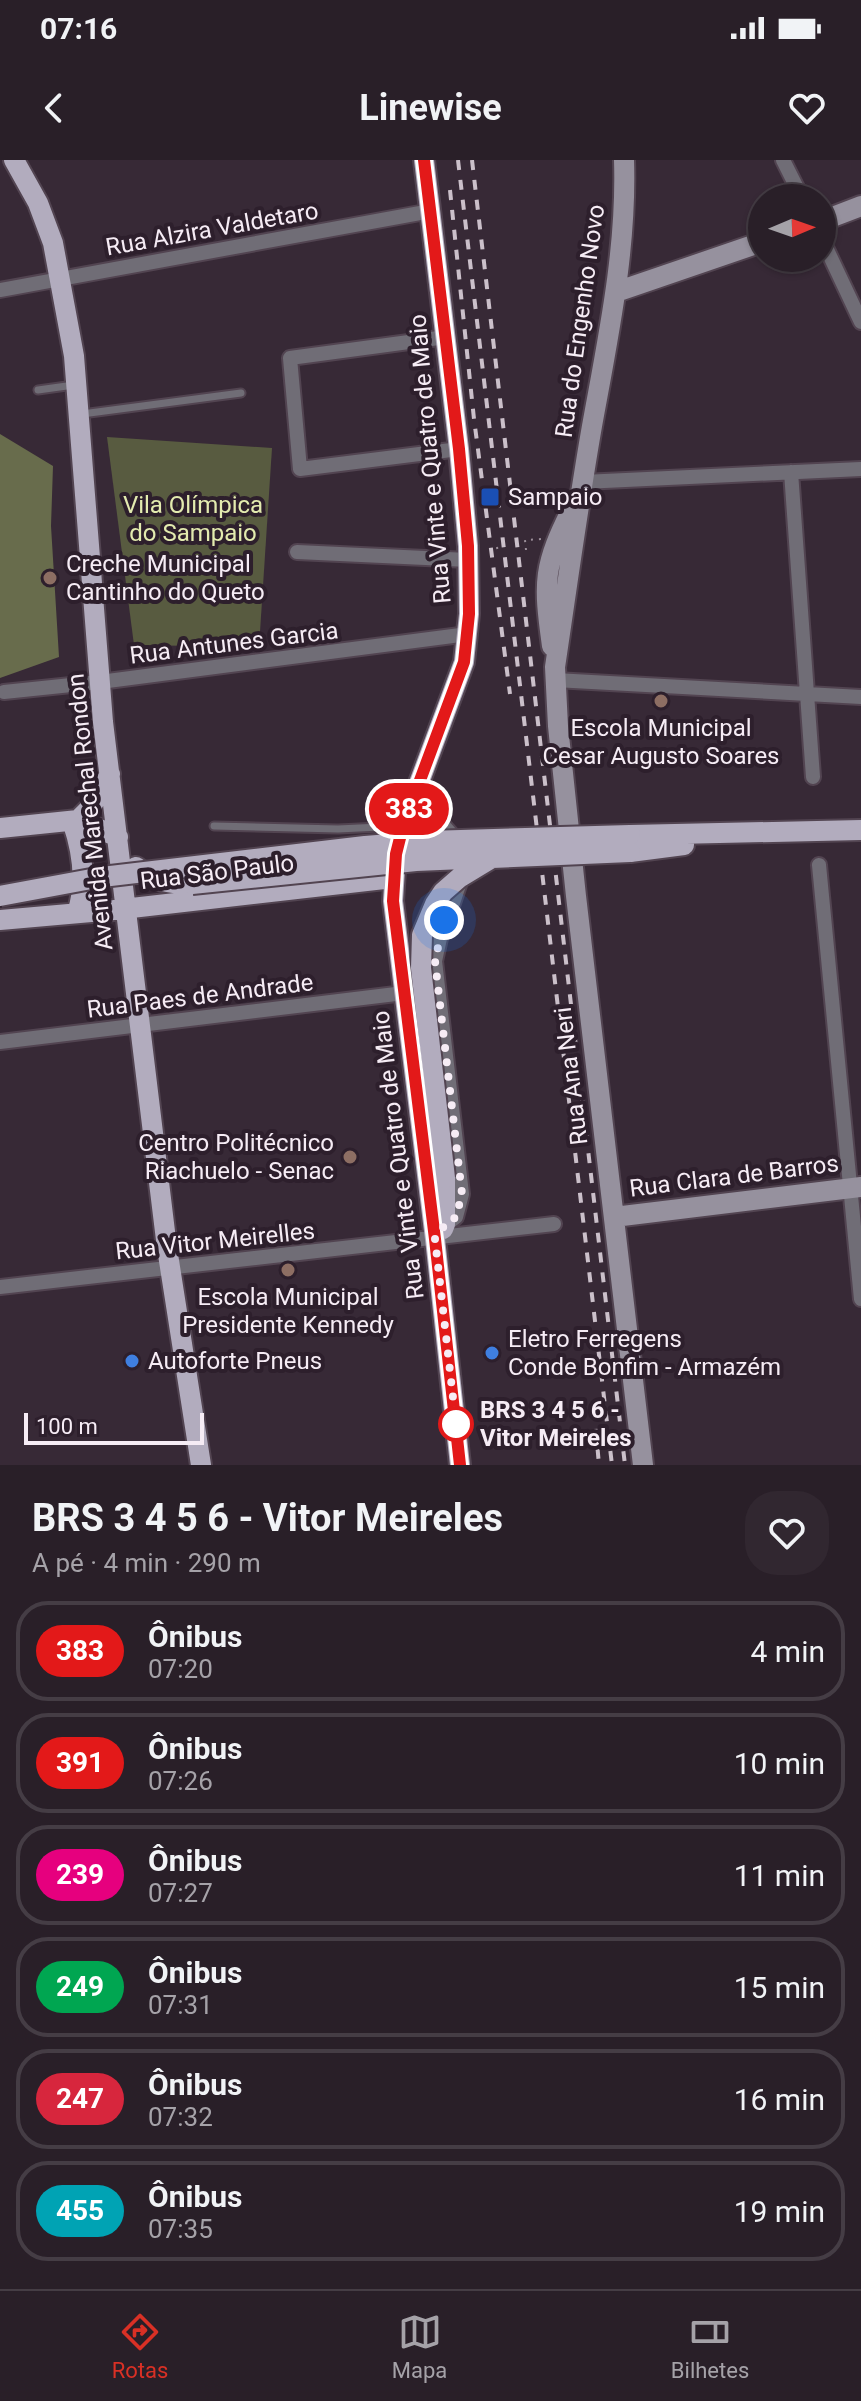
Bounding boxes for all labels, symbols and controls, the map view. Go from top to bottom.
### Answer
text: 07:16 [40,11,117,46]
icon: back [32,86,76,130]
icon: heart [785,86,829,130]
text: Linewise [359,87,502,129]
north arrow [748,184,836,272]
map controls [748,184,836,272]
street label: Rua Alzira Valdetaro [104,197,320,261]
street label: Rua do Engenho Novo [550,203,610,439]
street label: Rua Vinte e Quatro de Maio [403,313,457,605]
place label: Sampaio [508,483,602,511]
marker: Sampaio [479,486,501,508]
park label: Vila Olímpica do Sampaio [123,491,263,547]
place label: Creche Municipal Cantinho do Queto [66,550,265,606]
marker: Creche Municipal Cantinho do Queto [41,569,59,587]
street label: Rua Antunes Garcia [128,616,340,670]
street label: Avenida Marechal Rondon [62,672,118,952]
marker: Escola Municipal Cesar Augusto Soares [652,692,670,710]
place label: Escola Municipal Cesar Augusto Soares [543,714,780,770]
line badge: 383 [363,783,455,835]
text: 383 [385,792,433,825]
street label: Rua São Paulo [138,849,296,895]
your location [424,900,464,940]
street label: Rua Paes de Andrade [85,968,315,1024]
street label: Rua Ana Neri [549,1005,593,1147]
street label: Rua Vinte e Quatro de Maio [366,1009,430,1301]
place label: Centro Politécnico Riachuelo - Senac [138,1129,334,1185]
marker: Centro Politécnico Riachuelo - Senac [341,1148,359,1166]
street label: Rua Clara de Barros [628,1149,840,1203]
street label: Rua Vitor Meirelles [114,1217,316,1265]
marker: Escola Municipal Presidente Kennedy [279,1261,297,1279]
place label: Escola Municipal Presidente Kennedy [182,1283,394,1339]
place label: Eletro Ferregens Conde Bonfim - Armazém [508,1325,781,1381]
marker: Eletro Ferregens Conde Bonfim - Armazém [483,1344,501,1362]
place label: Autoforte Pneus [148,1347,322,1375]
marker: Autoforte Pneus [123,1352,141,1370]
place label: BRS 3 4 5 6 - Vitor Meireles [480,1396,632,1452]
marker: BRS 3 4 5 6 - Vitor Meireles [439,1407,473,1441]
scale bar [24,1409,204,1445]
text: 100 m [36,1414,98,1439]
button: heart [745,1491,829,1575]
text: BRS 3 4 5 6 - Vitor Meireles [32,1496,503,1540]
text: A pé · 4 min · 290 m [32,1548,261,1578]
text: Ônibus [148,1619,243,1654]
text: 383 [56,1634,104,1667]
text: 4 min [751,1634,825,1669]
text: 07:20 [148,1654,213,1684]
text: Ônibus [148,1731,243,1766]
text: 391 [56,1746,104,1779]
text: 10 min [734,1746,825,1781]
text: 07:26 [148,1766,213,1796]
text: Ônibus [148,1843,243,1878]
text: 239 [56,1858,104,1891]
text: 11 min [734,1858,825,1893]
text: 07:27 [148,1878,213,1908]
text: Ônibus [148,1955,243,1990]
text: 249 [56,1970,104,2003]
text: 15 min [734,1970,825,2005]
text: 07:31 [148,1990,213,2020]
text: Ônibus [148,2067,243,2102]
text: 247 [56,2082,104,2115]
text: 16 min [734,2082,825,2117]
text: 07:32 [148,2102,213,2132]
text: Ônibus [148,2179,243,2214]
text: 455 [56,2194,104,2227]
text: 19 min [734,2194,825,2229]
text: 07:35 [148,2214,213,2244]
tab: Rotas [112,2310,168,2383]
tab: Mapa [392,2310,447,2383]
tab: Bilhetes [671,2310,749,2383]

